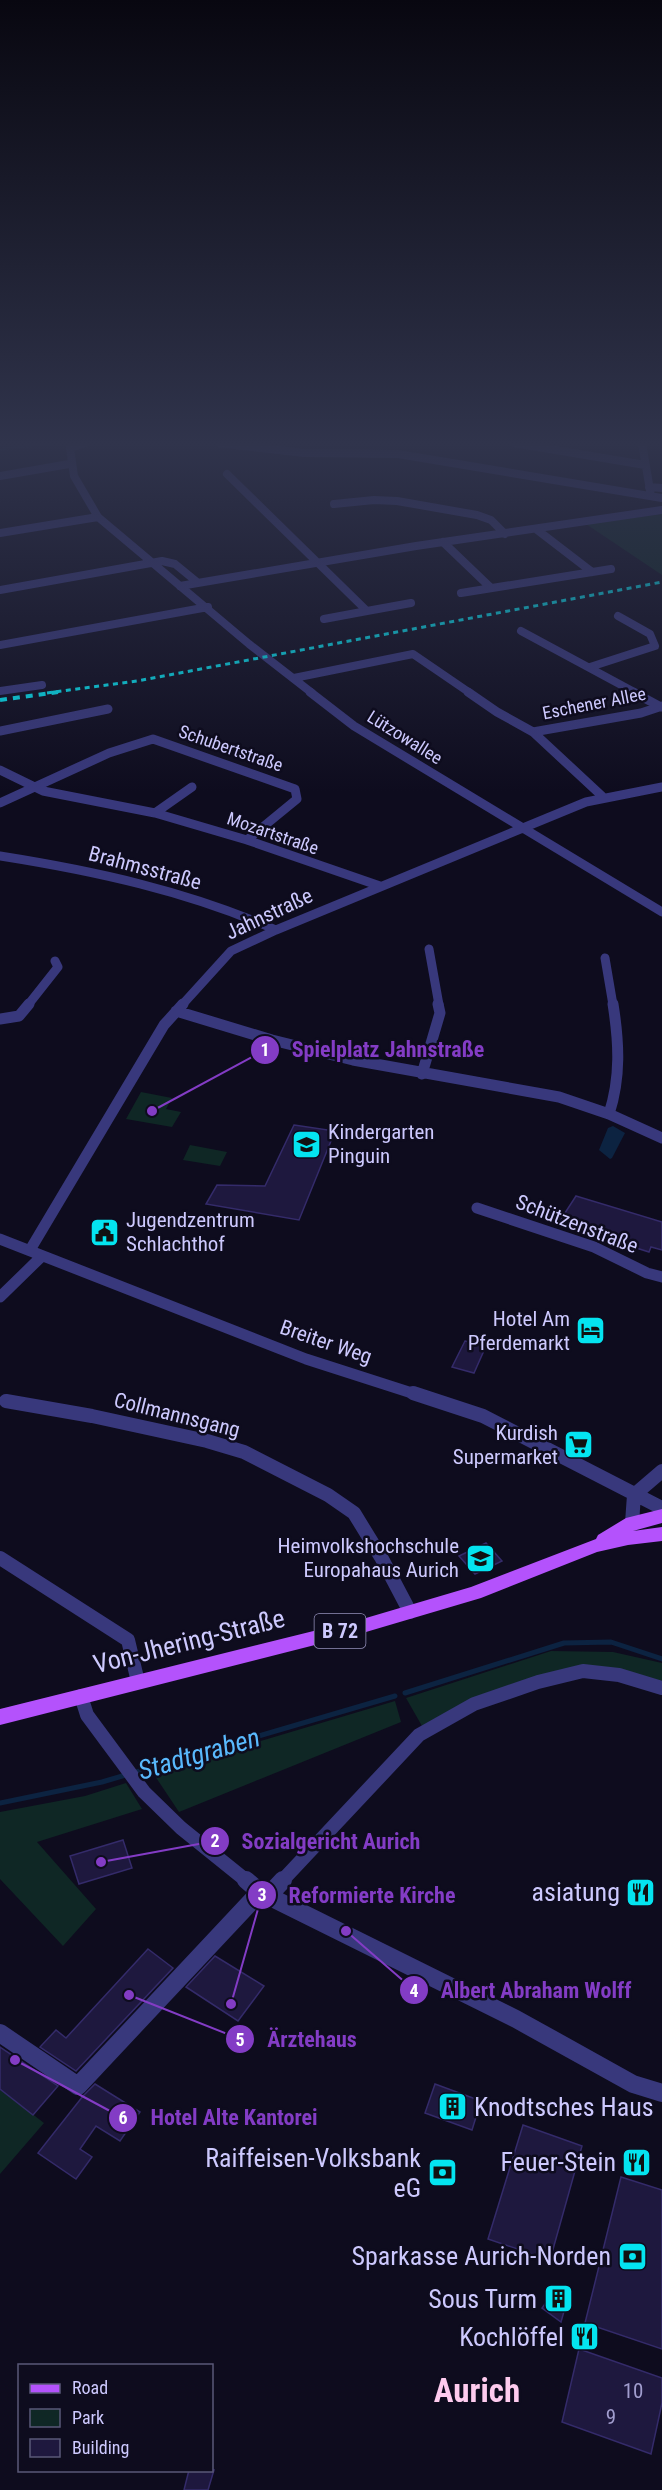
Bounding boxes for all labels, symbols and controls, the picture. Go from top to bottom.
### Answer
street label: Eschener Allee [541,683,647,723]
street label: Lützowallee [364,706,446,768]
street label: Schubertstraße [176,720,286,776]
street label: Mozartstraße [224,808,322,858]
street label: Brahmsstraße [86,841,204,895]
street label: Jahnstraße [222,883,316,945]
callout: Spielplatz Jahnstraße [250,1030,496,1070]
text: Spielplatz Jahnstraße [292,1037,484,1062]
text: 1 [260,1039,270,1060]
place label: Kindergarten Pinguin [328,1120,434,1168]
school or university icon: Kindergarten Pinguin [291,1128,323,1160]
street label: Schützenstraße [513,1190,642,1258]
place label: Jugendzentrum Schlachthof [126,1208,255,1256]
public building icon: Jugendzentrum Schlachthof [89,1216,121,1248]
place label: Hotel Am Pferdemarkt [468,1307,570,1355]
street label: Breiter Weg [277,1315,375,1369]
hotel icon: Hotel Am Pferdemarkt [575,1315,607,1347]
street label: Collmannsgang [112,1388,242,1442]
place label: Kurdish Supermarket [453,1421,558,1469]
supermarket icon: Kurdish Supermarket [563,1429,595,1461]
place label: Heimvolkshochschule Europahaus Aurich [278,1534,459,1582]
school or university icon: Heimvolkshochschule Europahaus Aurich [464,1542,496,1574]
street label: Von-Jhering-Straße [90,1603,288,1679]
road number: B 72 [314,1614,366,1648]
water label: Stadtgraben [134,1721,264,1787]
callout: Sozialgericht Aurich [200,1821,432,1861]
text: Sozialgericht Aurich [242,1829,420,1854]
text: 2 [210,1830,220,1851]
callout: Reformierte Kirche [247,1875,468,1915]
restaurant icon: asiatung [625,1876,657,1908]
place label: asiatung [532,1877,620,1907]
text: Reformierte Kirche [289,1883,455,1908]
text: 3 [257,1884,267,1905]
callout: Albert Abraham Wolff [399,1970,643,2010]
text: Albert Abraham Wolff [441,1978,631,2003]
text: 4 [409,1980,419,2001]
callout: Ärztehaus [225,2019,369,2059]
text: Ärztehaus [267,2027,357,2052]
text: 5 [235,2029,245,2050]
building icon: Knodtsches Haus [437,2091,469,2123]
place label: Knodtsches Haus [474,2092,654,2122]
callout: Hotel Alte Kantorei [108,2098,329,2138]
text: Hotel Alte Kantorei [150,2105,318,2130]
text: 6 [118,2107,128,2128]
place label: Raiffeisen-Volksbank eG [205,2143,421,2203]
restaurant icon: Feuer-Stein [621,2146,653,2178]
place label: Feuer-Stein [501,2147,616,2177]
bank icon: Raiffeisen-Volksbank eG [426,2157,458,2189]
bank icon: Sparkasse Aurich-Norden [616,2240,648,2272]
place label: Sparkasse Aurich-Norden [351,2241,611,2271]
building icon: Sous Turm [542,2283,574,2315]
place label: Sous Turm [428,2284,537,2314]
restaurant icon: Kochlöffel [569,2321,601,2353]
place label: Kochlöffel [459,2322,564,2352]
legend [18,2364,213,2472]
district label: Aurich [434,2371,520,2410]
text: Road [72,2377,108,2398]
house number: 10 [623,2379,643,2403]
house number: 9 [606,2405,616,2429]
text: Park [72,2407,104,2428]
text: Building [72,2437,129,2458]

